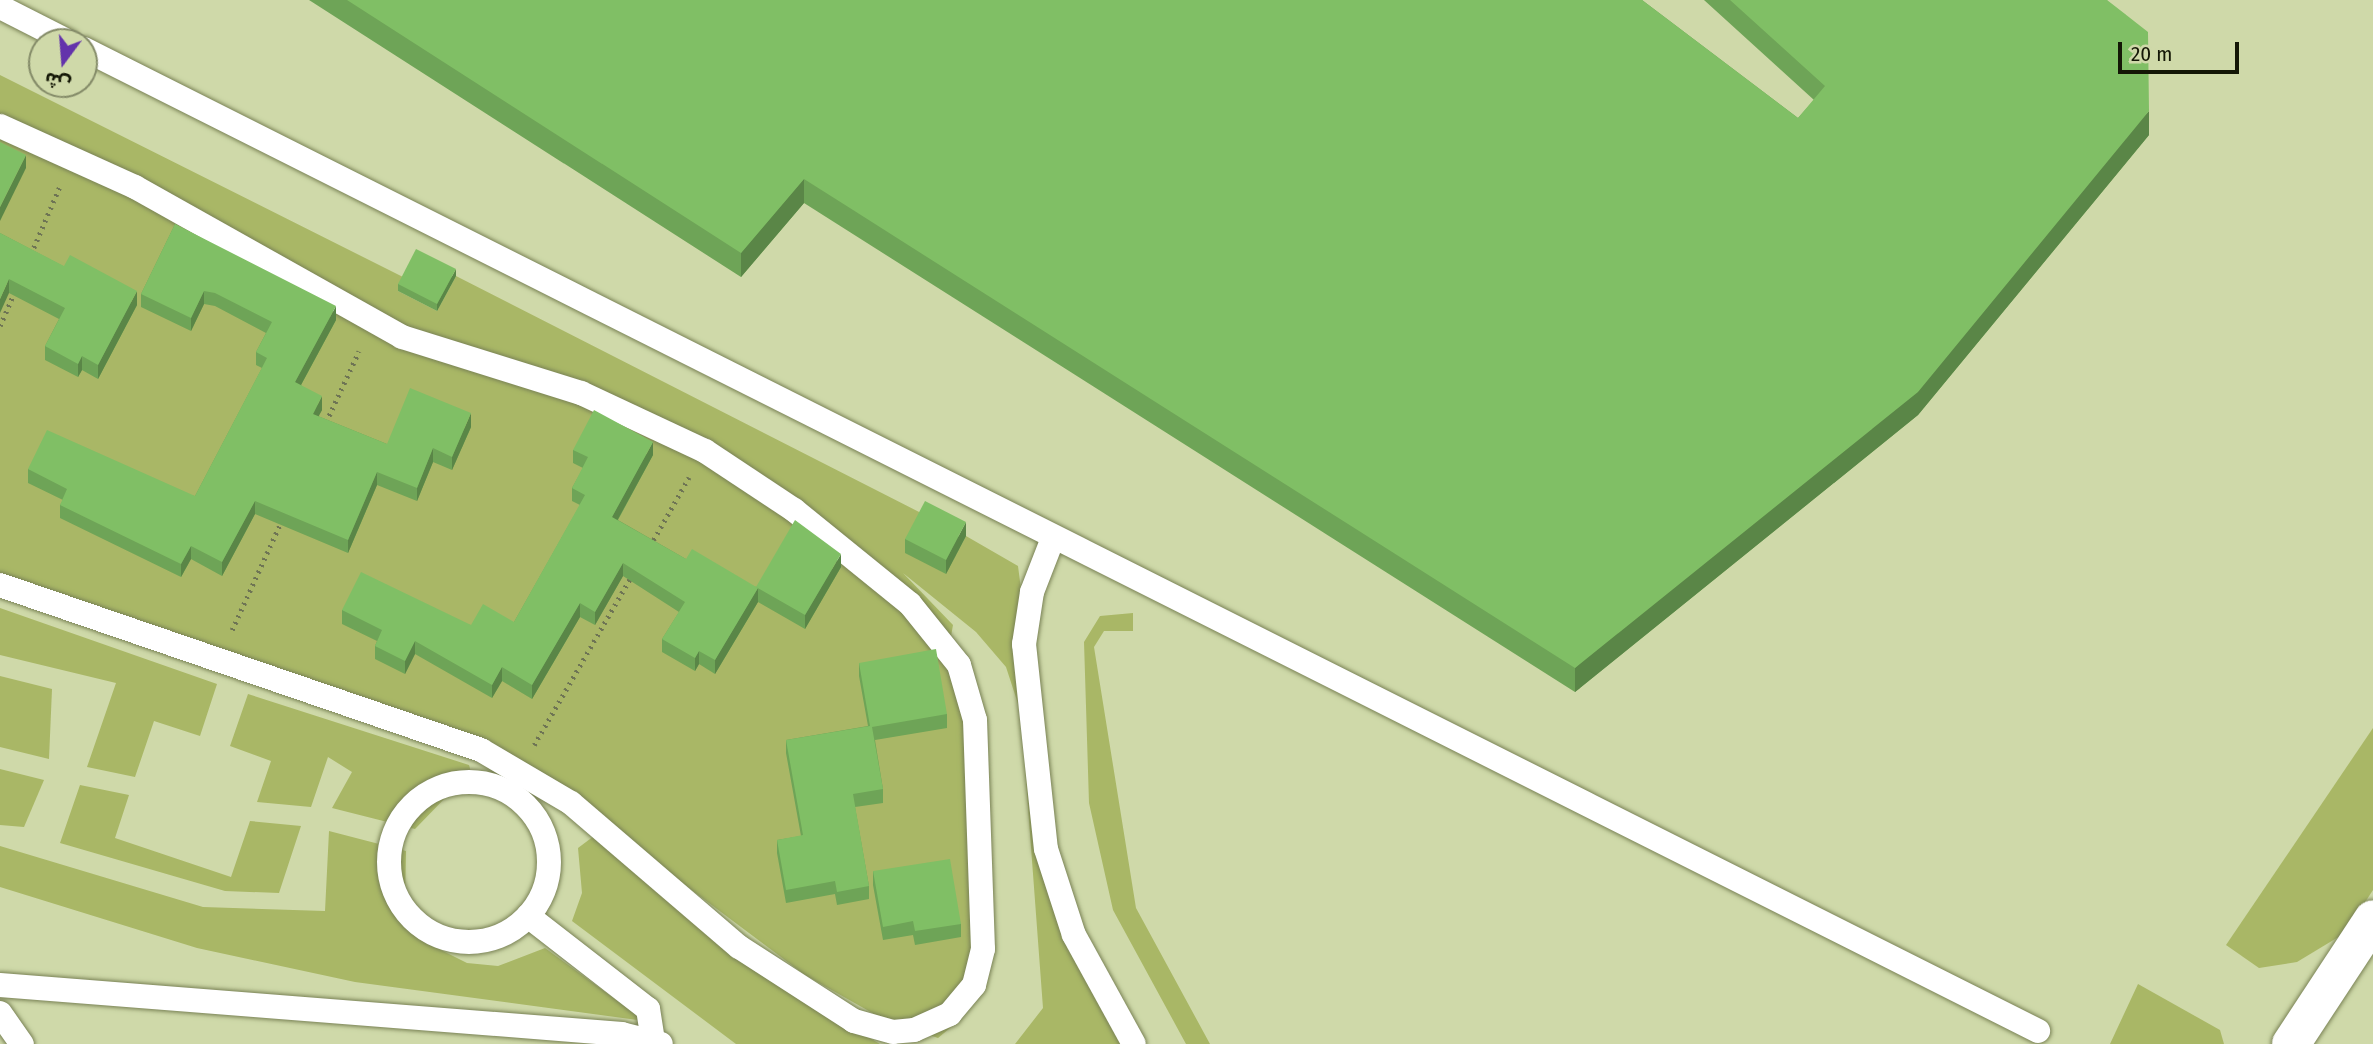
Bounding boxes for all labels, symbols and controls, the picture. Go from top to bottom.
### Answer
north arrow [28,28,98,98]
scale bar [2121,28,2242,72]
text: 20 m [2131,41,2172,67]
text: ش [42,67,73,96]

